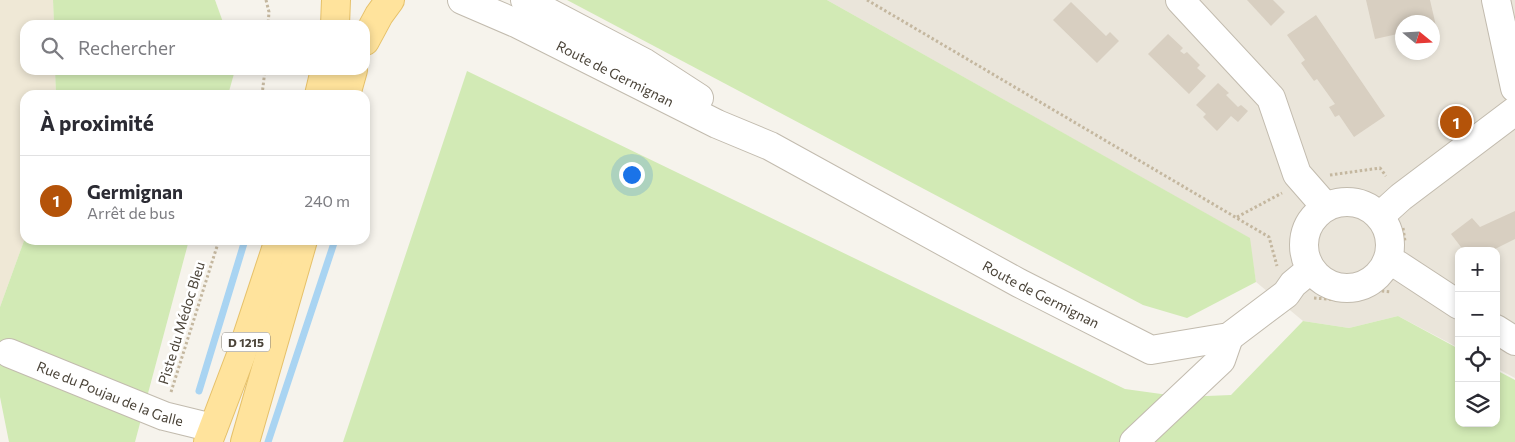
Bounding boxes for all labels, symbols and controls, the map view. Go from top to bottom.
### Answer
north arrow [1395,15,1440,60]
search box [20,20,370,75]
icon: search [38,34,66,62]
text: Rechercher [78,36,176,59]
street label: Route de Germignan [554,36,677,110]
pin: 1 [1440,103,1472,141]
text: À proximité [40,110,154,135]
your location [619,162,645,188]
text: Germignan [87,180,183,203]
text: 1 [52,191,60,210]
text: 240 m [304,191,350,210]
text: Arrêt de bus [87,203,175,222]
map controls [1455,247,1500,427]
button: + [1455,247,1500,292]
street label: Route de Germignan [980,256,1102,331]
street label: Piste du Médoc Bleu [154,259,208,387]
button: − [1455,292,1500,337]
road number: D 1215 [222,332,270,352]
button: locate [1455,337,1500,382]
street label: Rue du Poujau de la Galle [35,357,185,429]
button: layers [1455,382,1500,427]

